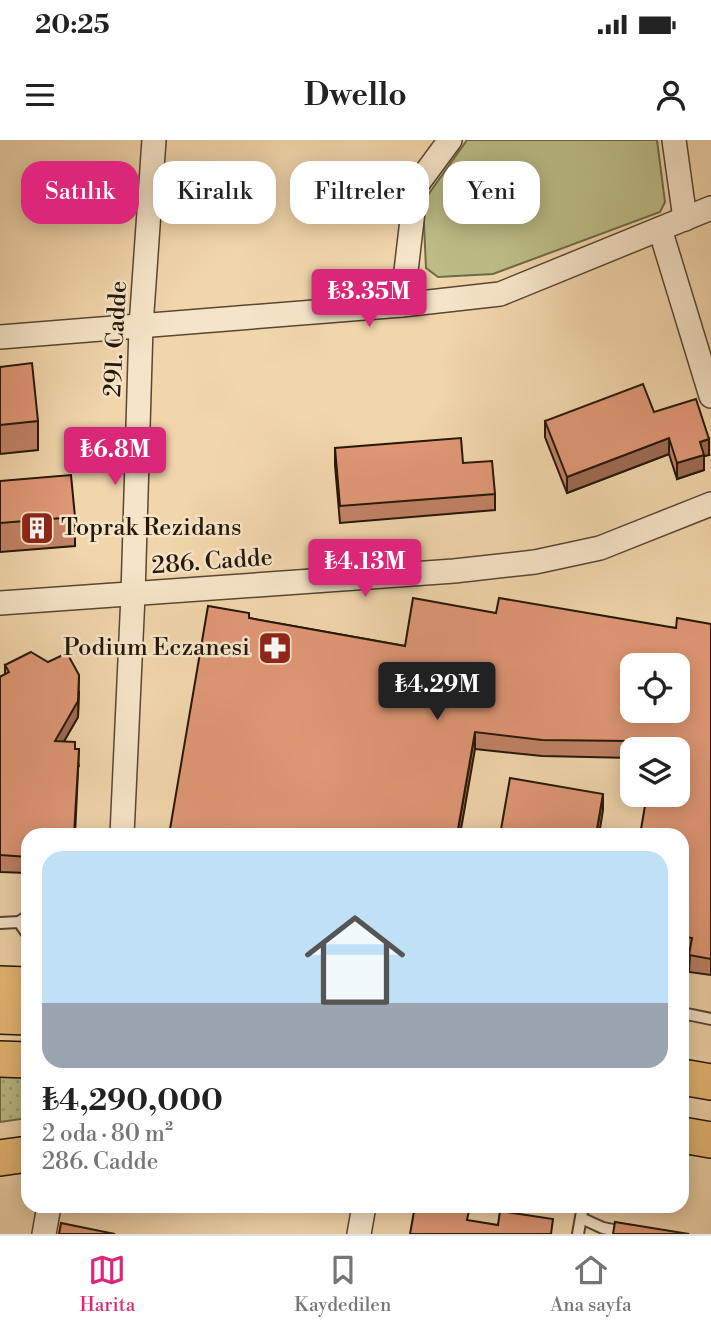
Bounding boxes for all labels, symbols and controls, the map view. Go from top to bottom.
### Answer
text: 20:25 [35,9,110,41]
text: Dwello [304,75,407,115]
icon: menu [21,76,59,114]
icon: person [652,76,690,114]
chip: Satılık [21,161,139,224]
chip: Kiralık [153,161,276,224]
chip: Filtreler [290,161,429,224]
chip: Yeni [443,161,540,224]
pin: ₺3.35M [312,270,426,329]
text: ₺3.35M [328,278,410,306]
street label: 291. Cadde [98,280,134,398]
pin: ₺6.8M [66,428,164,487]
text: ₺6.8M [80,436,150,464]
building icon: Toprak Rezidans [18,509,56,547]
place label: Toprak Rezidans [61,513,242,543]
pin: ₺4.13M [308,540,422,599]
street label: 286. Cadde [150,543,274,581]
text: ₺4.13M [324,548,406,576]
pharmacy icon: Podium Eczanesi [256,629,294,667]
place label: Podium Eczanesi [63,633,250,663]
map controls [620,653,690,807]
button: locate [620,653,690,723]
pin: ₺4.29M [380,662,494,722]
text: ₺4.29M [394,671,480,699]
button: layers [620,737,690,807]
icon: home [292,897,418,1023]
text: ₺4,290,000 [42,1082,223,1120]
text: 2 oda · 80 m² [42,1120,173,1148]
text: 286. Cadde [42,1148,158,1176]
tab: Harita [79,1251,135,1317]
tab: Kaydedilen [294,1251,391,1317]
tab: Ana sayfa [550,1251,632,1317]

